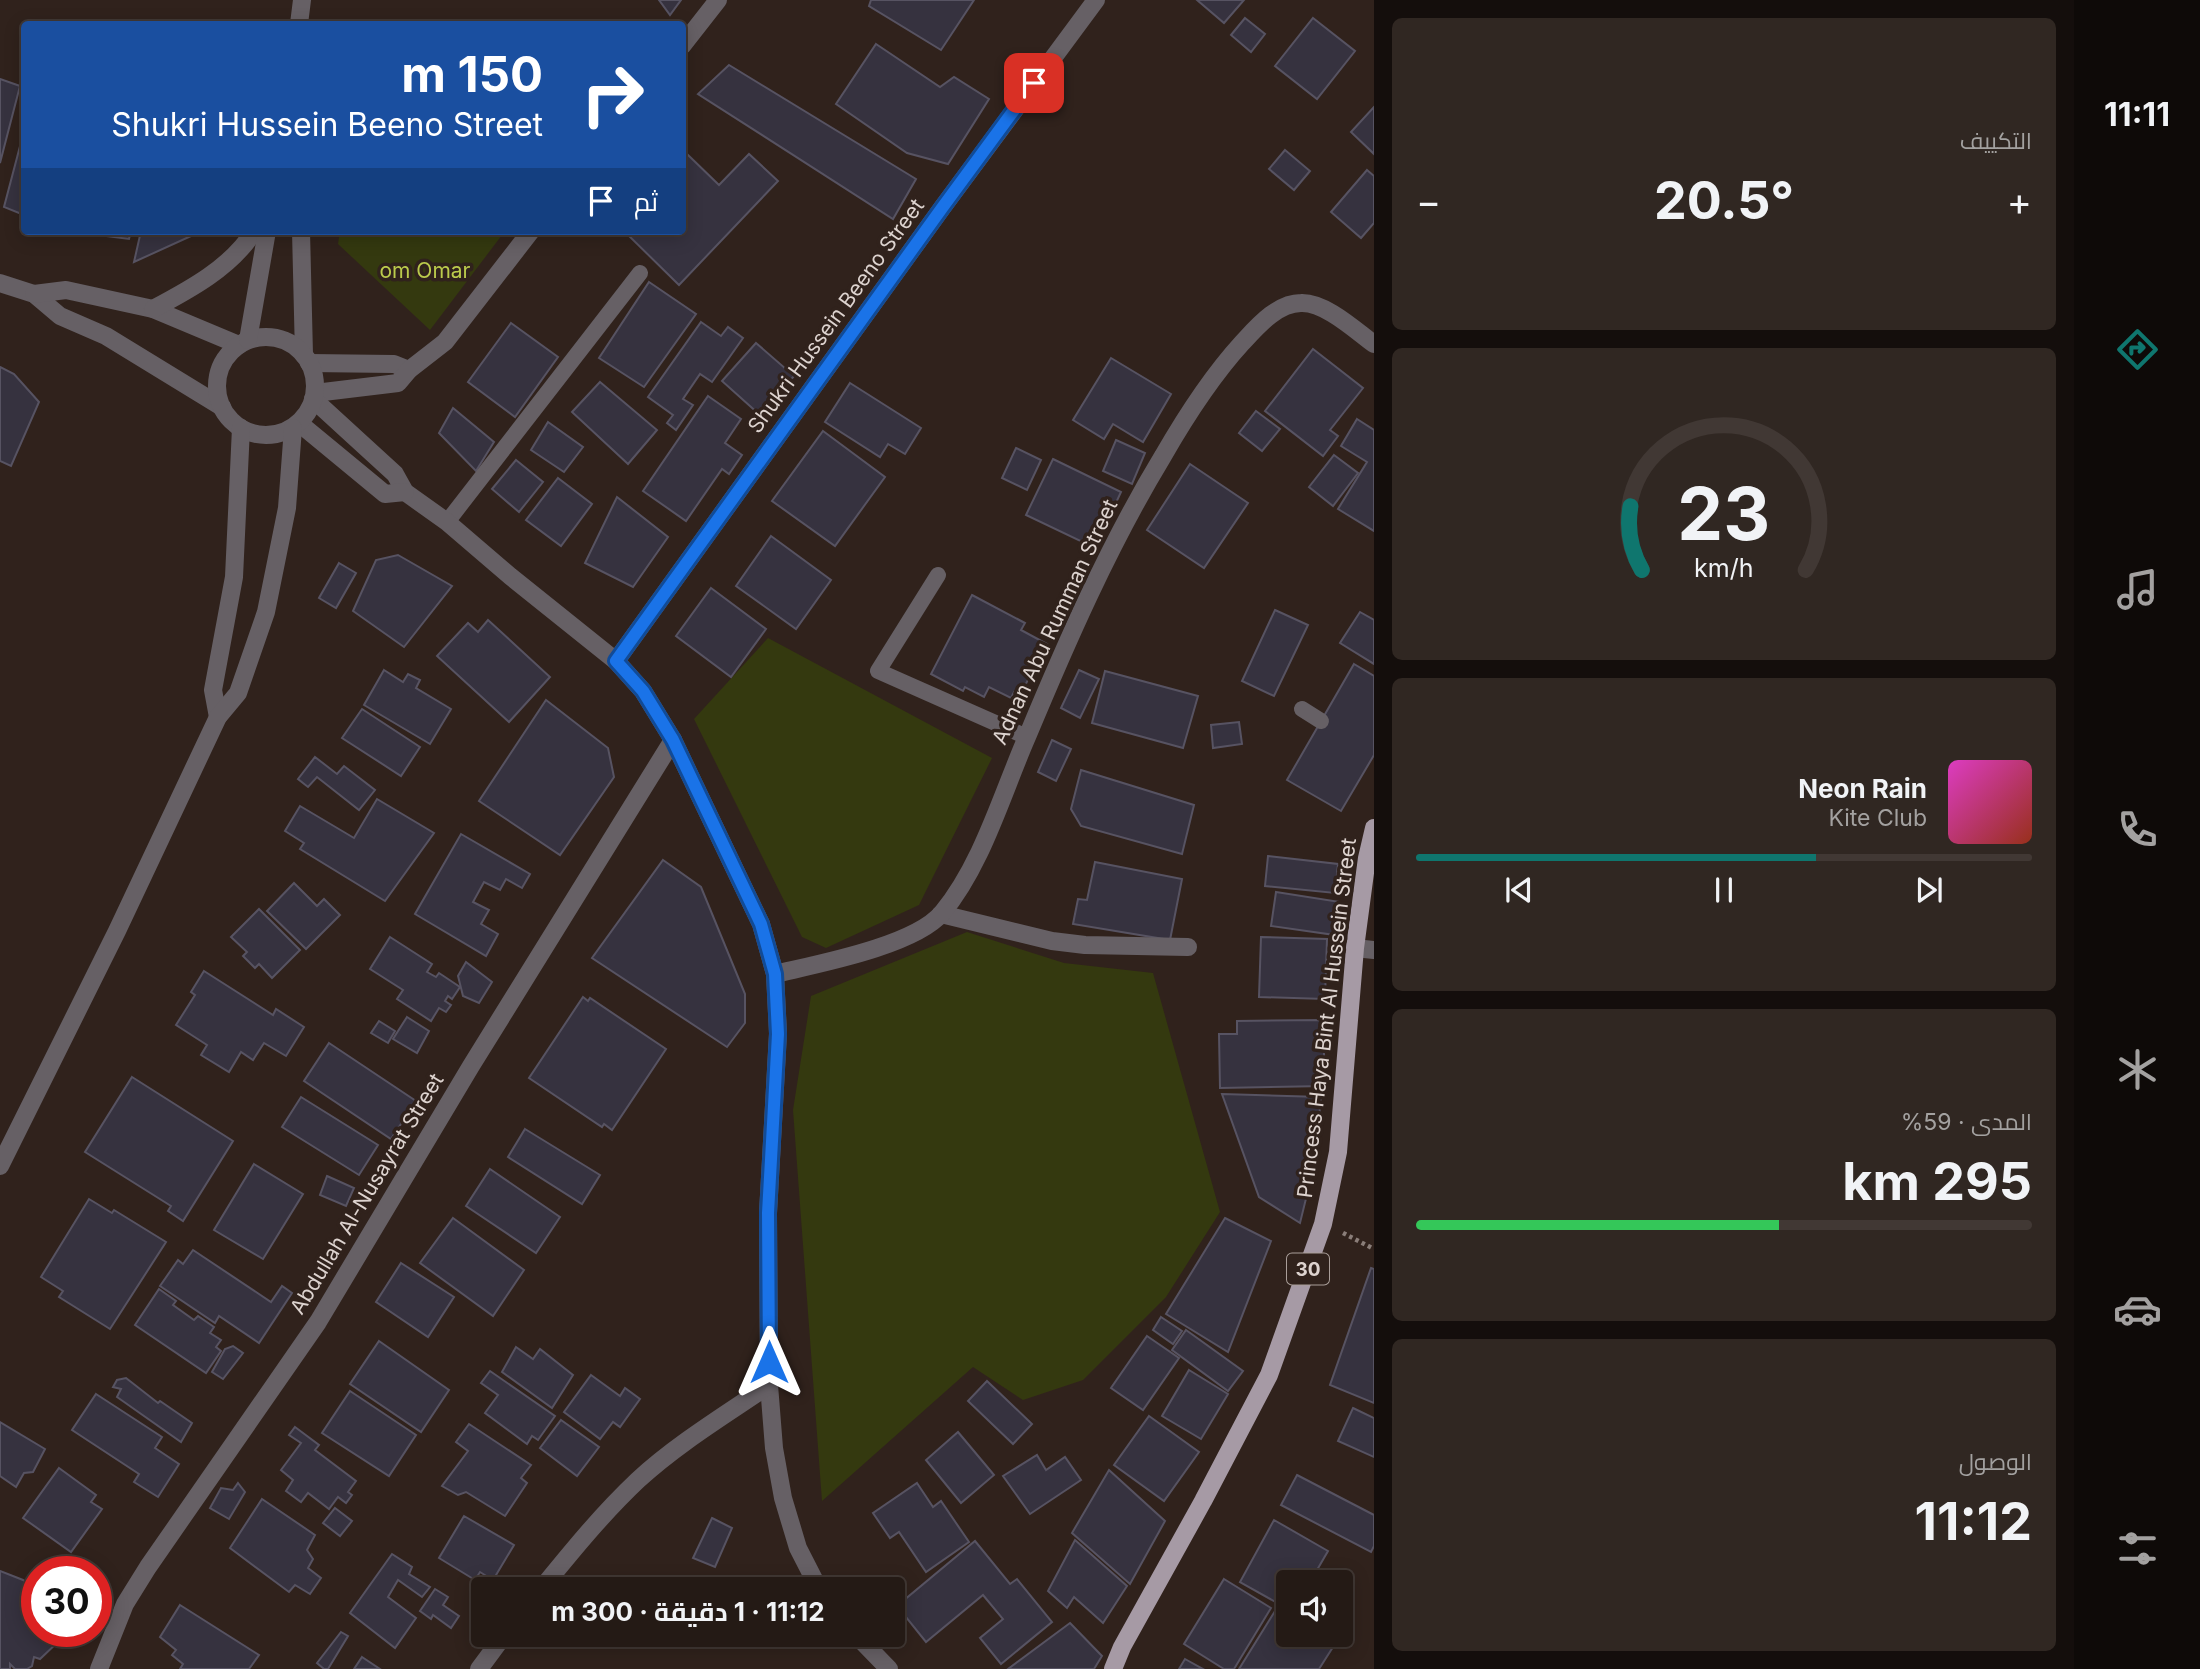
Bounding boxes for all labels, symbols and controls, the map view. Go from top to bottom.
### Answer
text: 150 m [401,45,543,104]
icon: right [567,49,658,140]
pin [1004,53,1064,113]
icon: arrive [1015,64,1053,102]
text: 11:11 [2104,95,2170,134]
text: Shukri Hussein Beeno Street [111,105,543,144]
text: التكييف [1960,127,2032,155]
text: 20.5° [1654,169,1794,232]
text: − [1416,178,1441,224]
text: + [2007,178,2032,224]
icon: arrive [582,182,620,220]
text: ثم [634,186,658,217]
street label: Shukri Hussein Beeno Street [742,194,929,438]
park label: om Omar [379,258,471,283]
icon: directions [2113,325,2162,374]
text: 23 [1678,470,1770,559]
street label: Adnan Abu Rumman Street [987,495,1122,748]
text: km/h [1694,553,1754,583]
icon: music [2113,565,2162,614]
text: Neon Rain [1798,773,1927,804]
text: Kite Club [1828,804,1927,832]
icon: phone [2113,805,2162,854]
street label: Princess Haya Bint Al Hussein Street [1292,836,1361,1199]
icon: previous [1500,871,1538,909]
icon: pause [1705,871,1743,909]
icon: next [1910,871,1948,909]
icon: climate [2113,1045,2162,1094]
street label: Abdullah Al-Nusayrat Street [285,1069,449,1319]
text: المدى · 59% [1901,1108,2032,1136]
text: 295 km [1842,1150,2032,1213]
road number: 30 [1287,1254,1329,1284]
icon: car [2113,1285,2162,1334]
position arrow [732,1325,806,1399]
text: الوصول [1959,1448,2032,1476]
text: 11:12 [1915,1490,2032,1553]
icon: filters [2113,1524,2162,1573]
speed limit sign: 30 [21,1556,112,1647]
map controls [1276,1570,1353,1647]
button: sound [1276,1570,1353,1647]
text: 11:12 · 1 دقيقة · 300 m [551,1596,825,1627]

